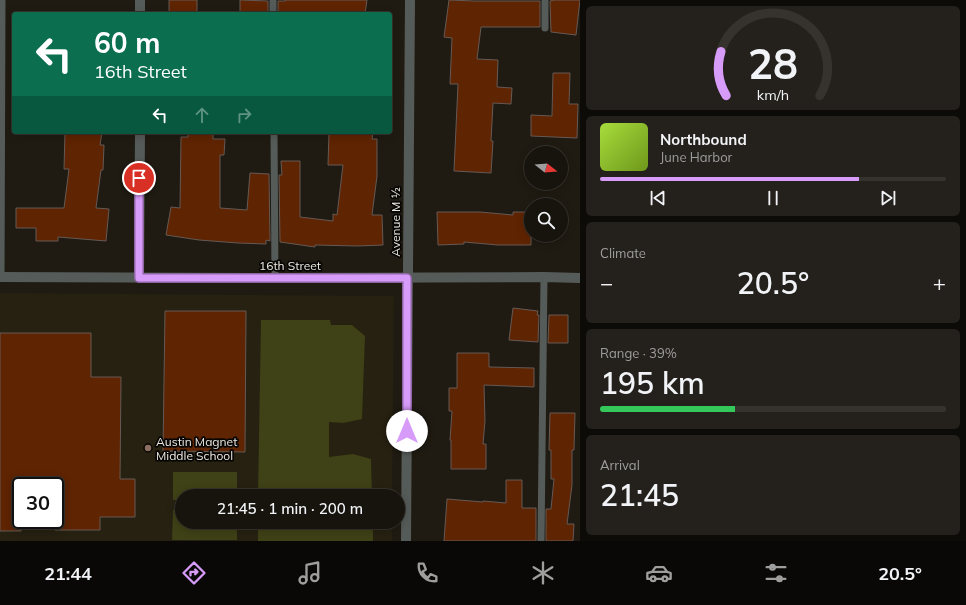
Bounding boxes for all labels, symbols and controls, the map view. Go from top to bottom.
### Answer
text: 60 m [94,25,160,60]
icon: left [28,28,80,80]
text: 28 [748,37,798,89]
text: 16th Street [94,60,187,83]
text: km/h [757,86,789,104]
icon: left [149,104,171,126]
icon: ahead [191,104,213,126]
icon: right [233,104,255,126]
text: Northbound [660,130,747,149]
north arrow [524,146,568,190]
map controls [524,146,568,242]
text: June Harbor [660,149,732,165]
pin [122,161,156,195]
icon: arrive [128,167,150,189]
street label: Avenue M ½ [388,187,403,257]
icon: previous [647,187,669,209]
icon: pause [762,187,784,209]
icon: next [877,187,899,209]
button: search [524,198,568,242]
text: Climate [600,245,646,261]
street label: 16th Street [259,258,321,273]
text: 20.5° [737,264,809,302]
text: − [600,269,613,297]
text: + [933,269,946,297]
text: Range · 39% [600,345,677,361]
text: 195 km [600,364,705,402]
position arrow [386,410,428,452]
place label: Austin Magnet Middle School [156,434,237,463]
marker: Austin Magnet Middle School [143,443,153,453]
text: Arrival [600,457,640,473]
text: 21:45 [600,476,679,514]
speed limit sign: 30 [12,477,64,529]
text: 21:45 · 1 min · 200 m [217,499,363,518]
icon: directions [180,559,208,587]
icon: music [296,559,324,587]
icon: phone [413,559,441,587]
icon: climate [529,559,557,587]
icon: car [645,559,673,587]
icon: filters [762,559,790,587]
text: 21:44 [44,562,92,585]
text: 20.5° [878,562,922,585]

